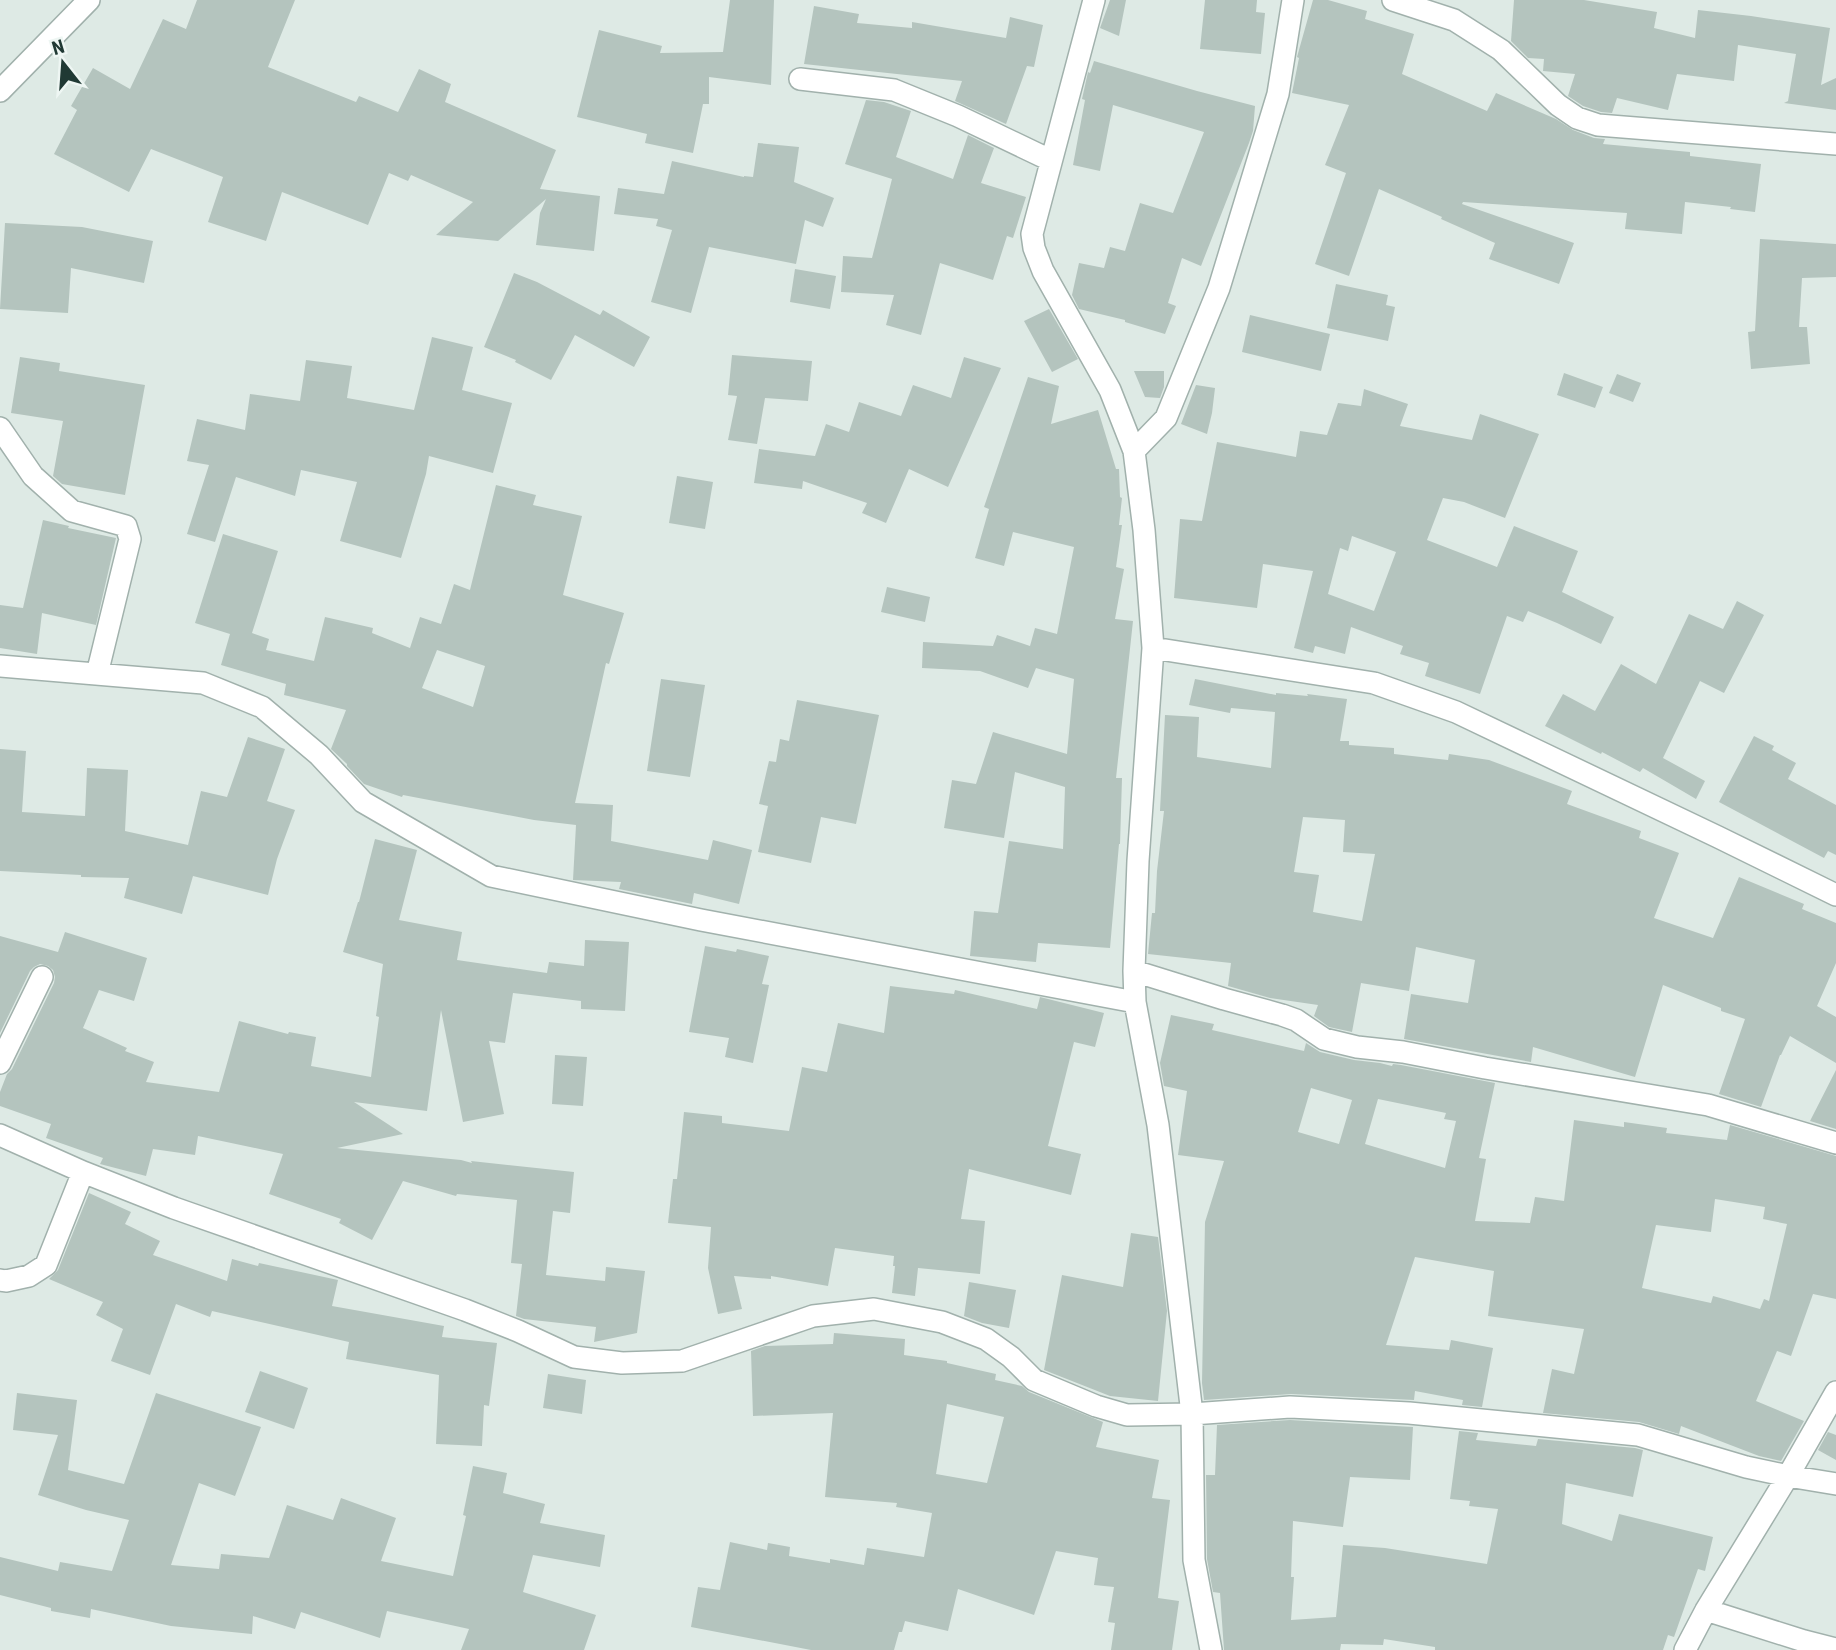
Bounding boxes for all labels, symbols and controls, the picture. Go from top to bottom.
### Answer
north arrow [28,28,98,98]
text: N [49,35,67,60]

